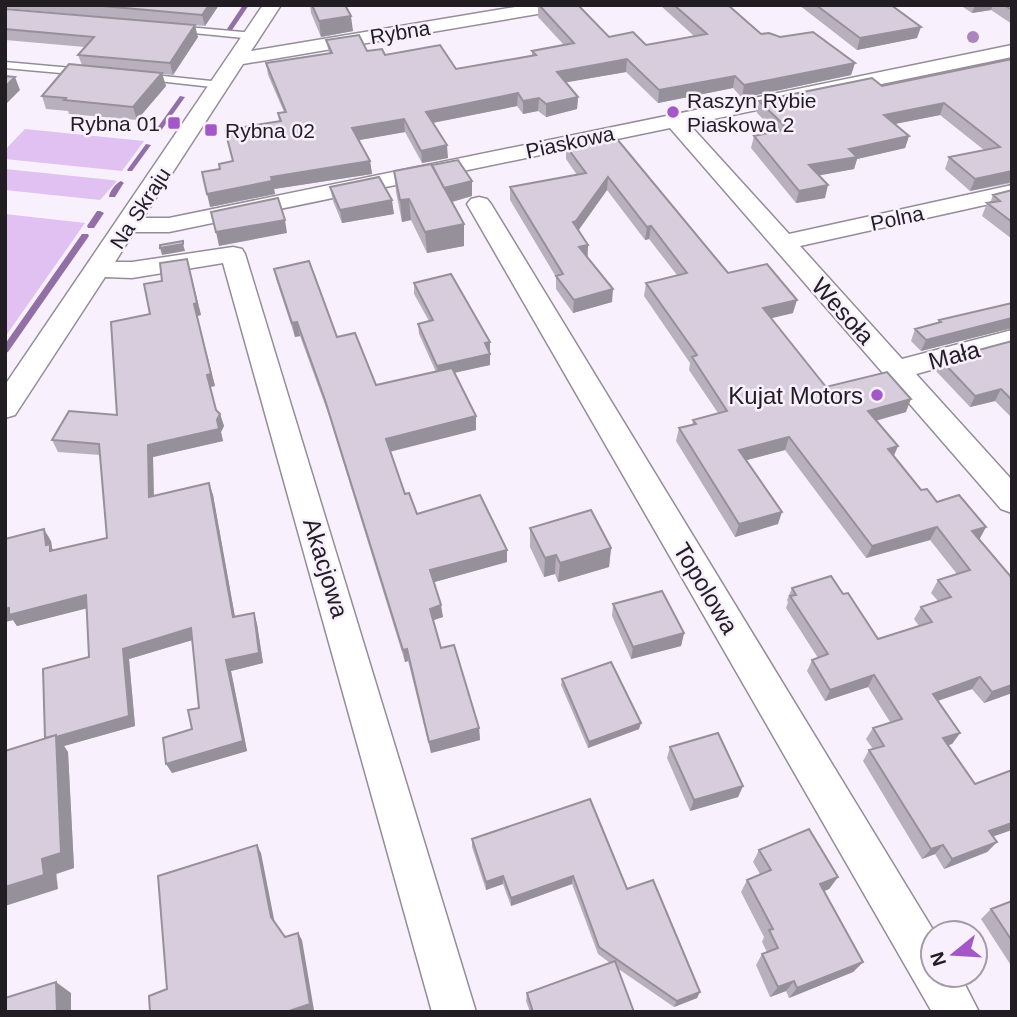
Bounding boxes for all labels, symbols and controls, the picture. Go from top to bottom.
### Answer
street label: Rybna [368,16,432,48]
place label: Raszyn Rybie Piaskowa 2 [687,89,817,136]
marker: Raszyn Rybie Piaskowa 2 [665,104,681,120]
place label: Rybna 01 [70,112,160,135]
marker: Rybna 01 [166,115,182,131]
place label: Rybna 02 [225,119,315,142]
street label: Piaskowa [524,121,617,163]
marker: Rybna 02 [203,122,219,138]
street label: Na Skraju [105,163,175,253]
street label: Polna [868,201,926,235]
street label: Wesoła [806,272,880,350]
street label: Mała [925,335,983,375]
place label: Kujat Motors [728,382,863,409]
marker: Kujat Motors [869,387,885,403]
street label: Akacjowa [298,515,354,622]
street label: Topolowa [668,538,744,639]
north arrow [919,919,989,989]
text: N [926,949,950,969]

